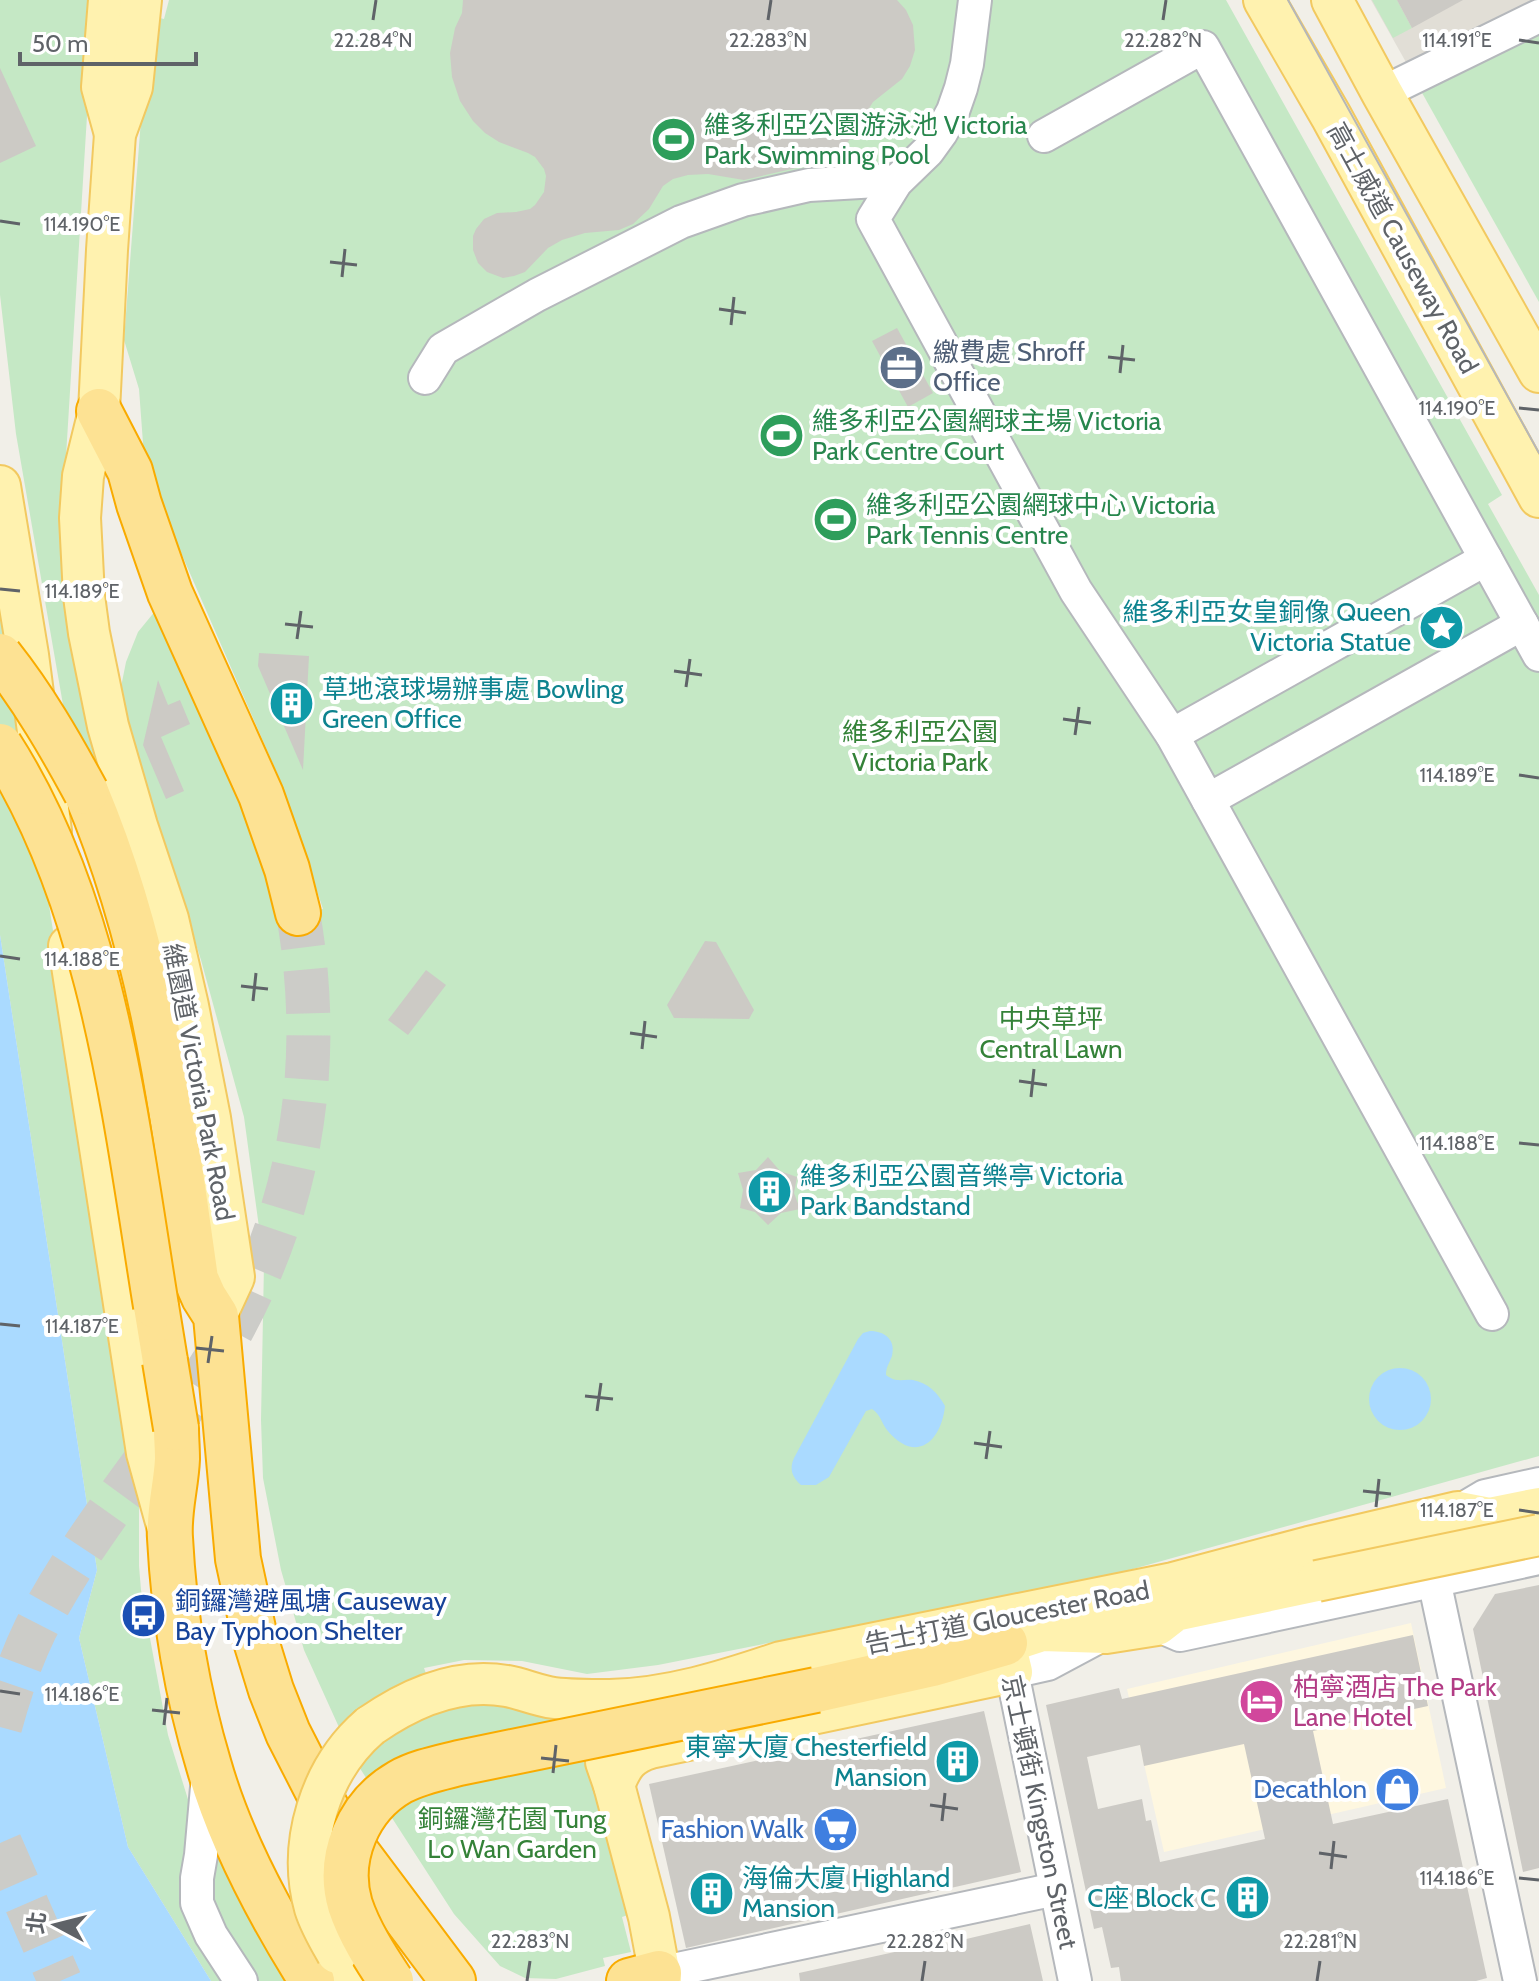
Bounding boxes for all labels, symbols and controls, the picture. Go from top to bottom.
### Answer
scale bar [20,16,196,66]
text: 22.284°N [334,28,412,52]
text: 22.283°N [729,28,807,52]
text: 22.282°N [1124,28,1202,52]
text: 114.191°E [1422,28,1492,52]
text: 50 m [32,29,88,58]
place label: 維多利亞公園游泳池 Victoria Park Swimming Pool [704,109,1028,171]
sports icon: 維多利亞公園游泳池 Victoria Park Swimming Pool [649,116,697,164]
street label: 高士威道 Causeway Road [1321,117,1485,379]
text: 114.190°E [44,212,120,236]
place label: 繳費處 Shroff Office [933,336,1086,398]
office icon: 繳費處 Shroff Office [878,343,926,391]
text: 114.190°E [1419,396,1495,420]
place label: 維多利亞公園網球主場 Victoria Park Centre Court [812,405,1162,467]
sports icon: 維多利亞公園網球主場 Victoria Park Centre Court [757,412,805,460]
place label: 維多利亞公園網球中心 Victoria Park Tennis Centre [866,489,1216,551]
sports icon: 維多利亞公園網球中心 Victoria Park Tennis Centre [811,496,859,544]
text: 114.189°E [44,579,120,603]
place label: 維多利亞女皇銅像 Queen Victoria Statue [1122,596,1411,658]
place icon: 維多利亞女皇銅像 Queen Victoria Statue [1418,603,1466,651]
place label: 草地滾球場辦事處 Bowling Green Office [322,673,625,735]
building icon: 草地滾球場辦事處 Bowling Green Office [267,680,315,728]
park label: 維多利亞公園 Victoria Park [842,716,998,778]
text: 114.189°E [1419,763,1495,787]
street label: 維園道 Victoria Park Road [156,940,242,1224]
text: 114.188°E [44,947,120,971]
park label: 中央草坪 Central Lawn [979,1003,1123,1065]
text: 114.188°E [1419,1131,1495,1155]
place label: 維多利亞公園音樂亭 Victoria Park Bandstand [800,1160,1124,1222]
building icon: 維多利亞公園音樂亭 Victoria Park Bandstand [745,1167,793,1215]
text: 114.187°E [45,1314,119,1338]
text: 114.187°E [1420,1498,1494,1522]
street label: 告士打道 Gloucester Road [862,1574,1152,1660]
place label: 銅鑼灣避風塘 Causeway Bay Typhoon Shelter [175,1585,447,1647]
bus stop icon: 銅鑼灣避風塘 Causeway Bay Typhoon Shelter [120,1592,168,1640]
place label: 柏寧酒店 The Park Lane Hotel [1293,1671,1497,1733]
street label: 京士頓街 Kingston Street [995,1672,1085,1952]
hotel icon: 柏寧酒店 The Park Lane Hotel [1238,1678,1286,1726]
text: 114.186°E [45,1682,119,1706]
place label: 東寧大廈 Chesterfield Mansion [685,1731,927,1793]
building icon: 東寧大廈 Chesterfield Mansion [934,1738,982,1786]
shop icon: Decathlon [1374,1765,1422,1813]
place label: Decathlon [1253,1773,1367,1805]
park label: 銅鑼灣花園 Tung Lo Wan Garden [418,1803,607,1865]
supermarket icon: Fashion Walk [811,1805,859,1853]
place label: Fashion Walk [661,1813,804,1845]
place label: 海倫大廈 Highland Mansion [742,1862,950,1924]
text: 114.186°E [1420,1866,1494,1890]
building icon: 海倫大廈 Highland Mansion [687,1869,735,1917]
building icon: C座 Block C [1223,1874,1271,1922]
place label: C座 Block C [1087,1882,1216,1914]
north arrow [16,1885,96,1965]
text: 北 [22,1910,51,1935]
text: 22.283°N [491,1929,569,1953]
text: 22.282°N [886,1929,964,1953]
text: 22.281°N [1283,1929,1357,1953]

